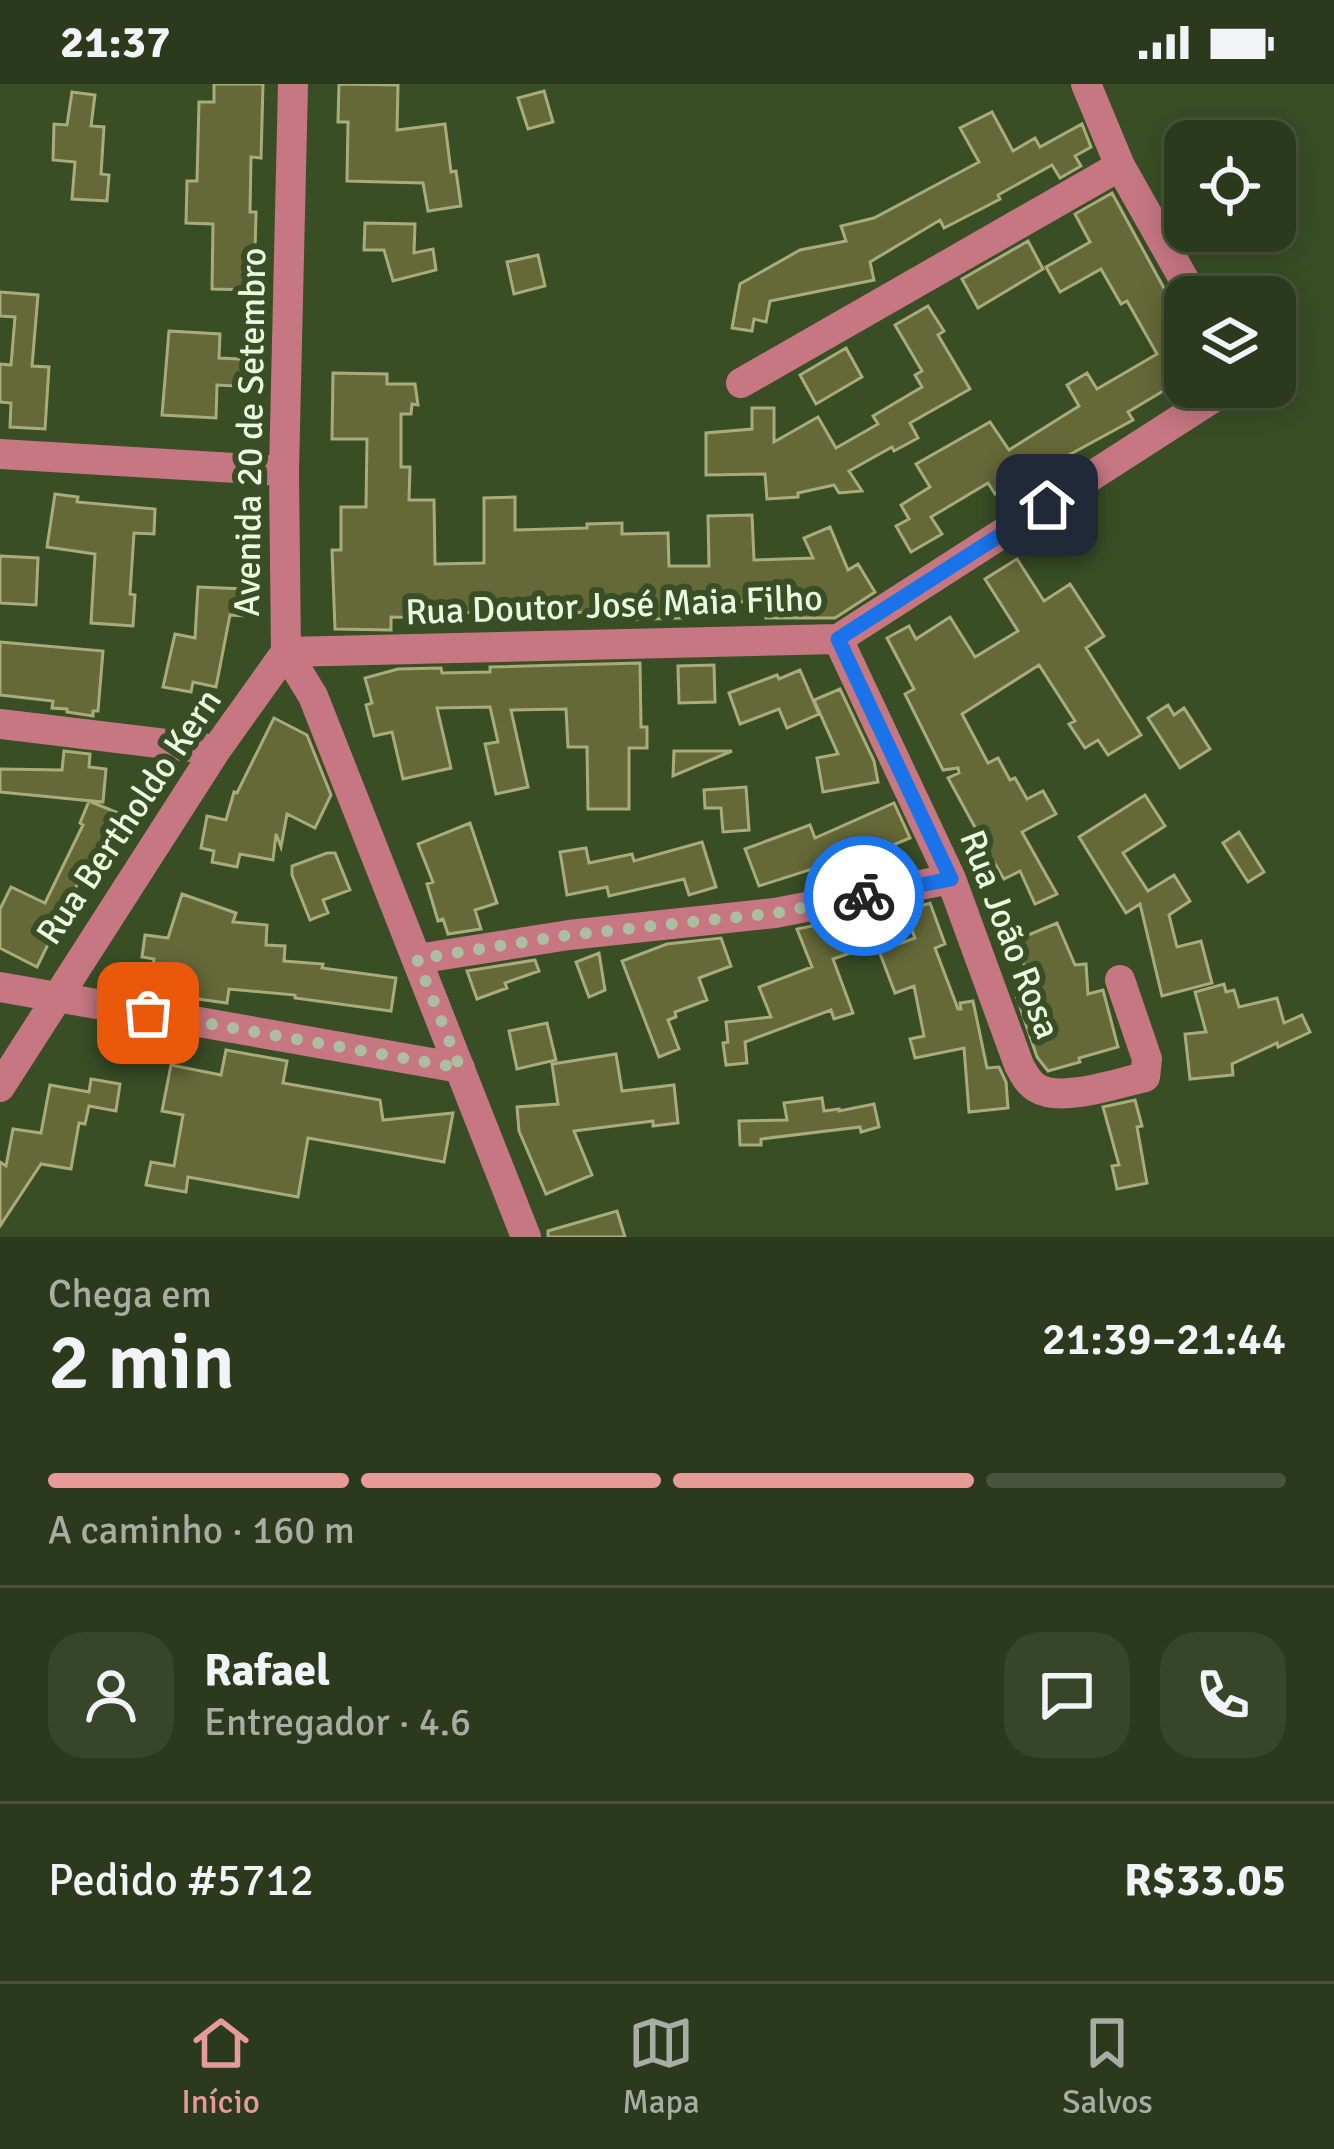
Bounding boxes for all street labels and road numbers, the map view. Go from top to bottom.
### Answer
street label: Avenida 20 de Setembro [225,247,276,617]
street label: Rua Doutor José Maia Filho [404,576,824,635]
street label: Rua Bertholdo Kern [27,680,232,953]
street label: Rua João Rosa [949,824,1070,1045]

